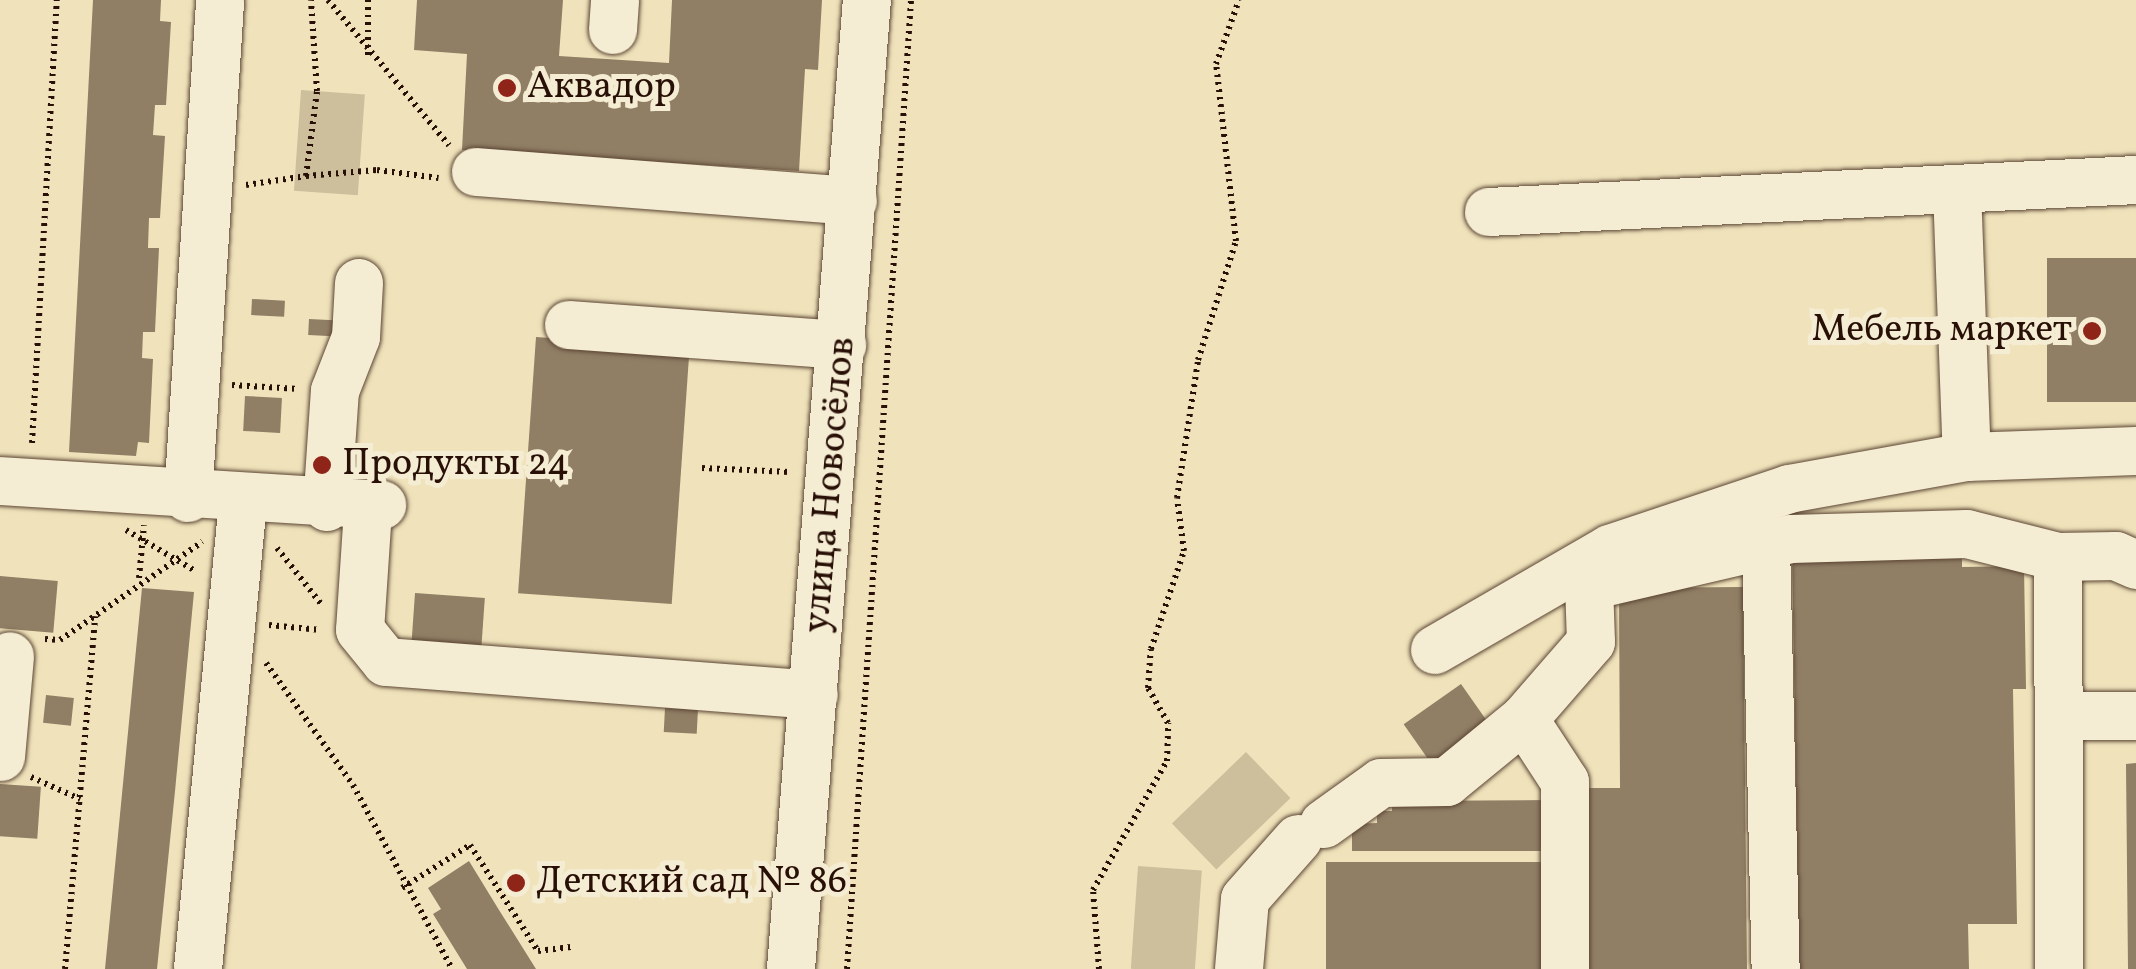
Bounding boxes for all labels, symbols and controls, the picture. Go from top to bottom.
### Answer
place label: Аквадор [527,65,676,111]
marker: Аквадор [496,77,518,99]
place label: Мебель маркет [1812,308,2072,354]
marker: Мебель маркет [2081,320,2103,342]
street label: улица Новосёлов [795,335,867,635]
place label: Продукты 24 [342,442,570,488]
marker: Продукты 24 [311,454,333,476]
place label: Детский сад № 86 [536,860,847,906]
marker: Детский сад № 86 [505,872,527,894]

